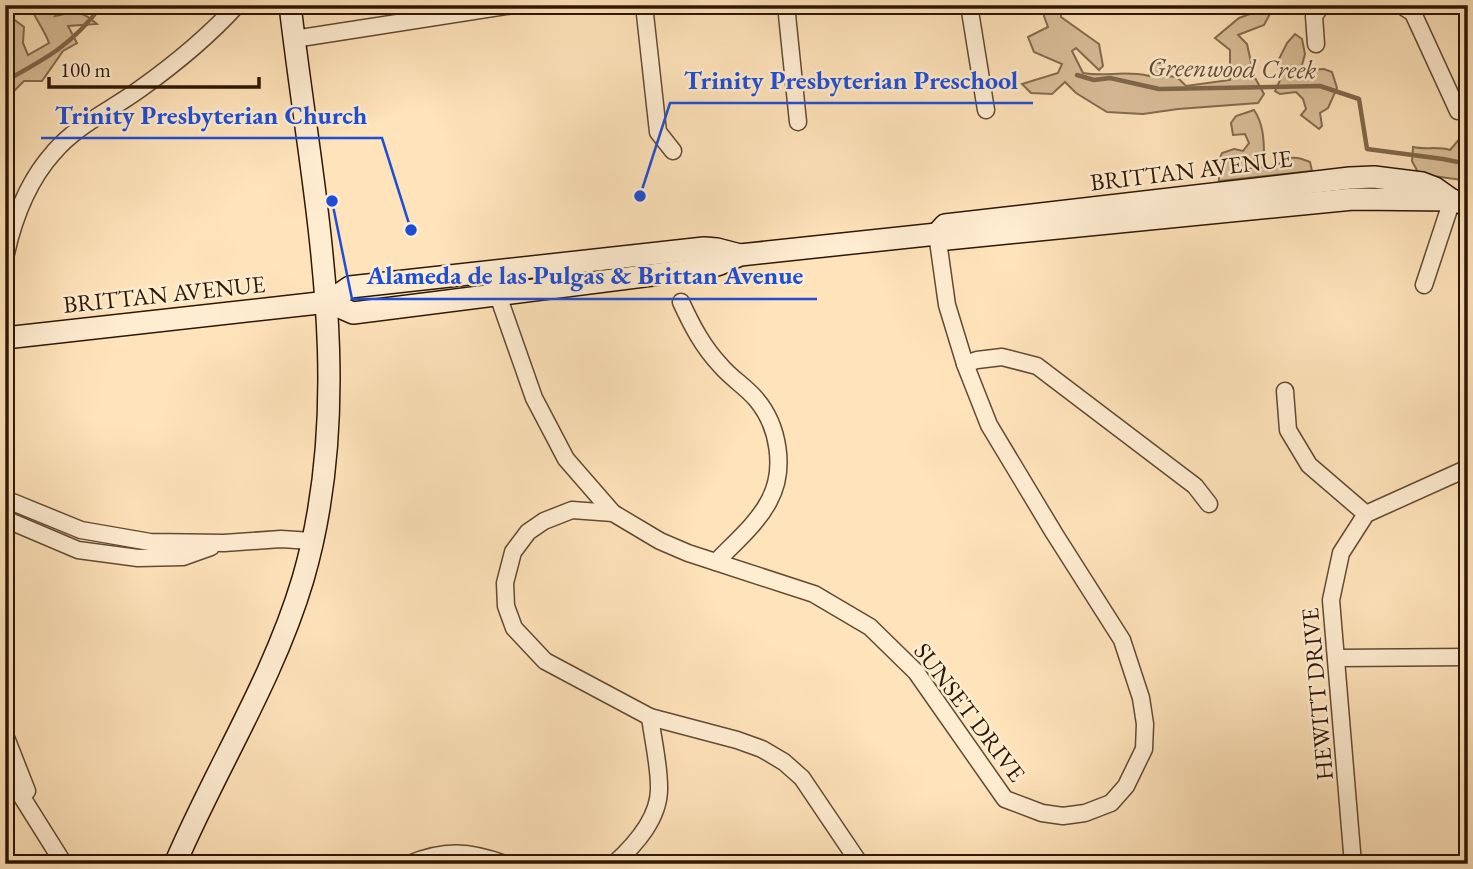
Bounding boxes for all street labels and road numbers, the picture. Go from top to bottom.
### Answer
street label: BRITTAN AVENUE [1088,142,1294,198]
street label: BRITTAN AVENUE [61,268,267,320]
street label: HEWITT DRIVE [1294,606,1340,782]
street label: SUNSET DRIVE [908,636,1032,788]

